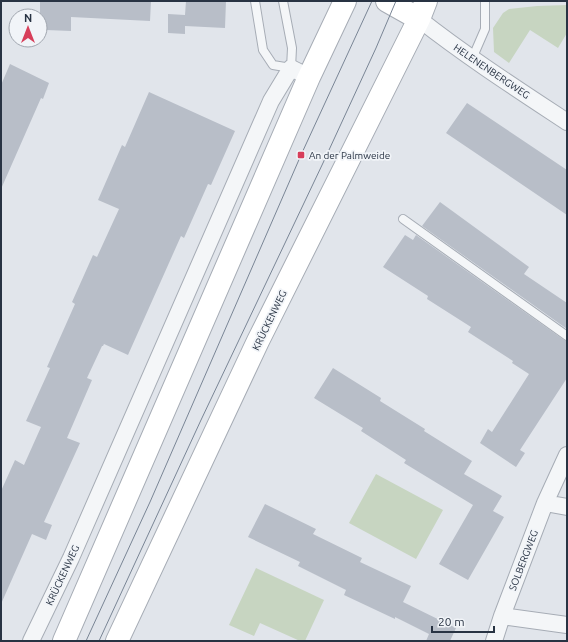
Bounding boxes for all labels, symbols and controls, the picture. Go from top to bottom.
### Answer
north arrow [8,8,48,48]
text: N [24,12,32,24]
street label: HELENENBERGWEG [452,42,532,101]
marker: An der Palmweide [296,150,306,160]
place label: An der Palmweide [309,150,390,161]
street label: KRÜCKENWEG [250,288,289,352]
street label: SOLBERGWEG [507,528,540,592]
street label: KRÜCKENWEG [44,543,81,607]
scale bar [432,608,494,634]
text: 20 m [438,615,465,628]

